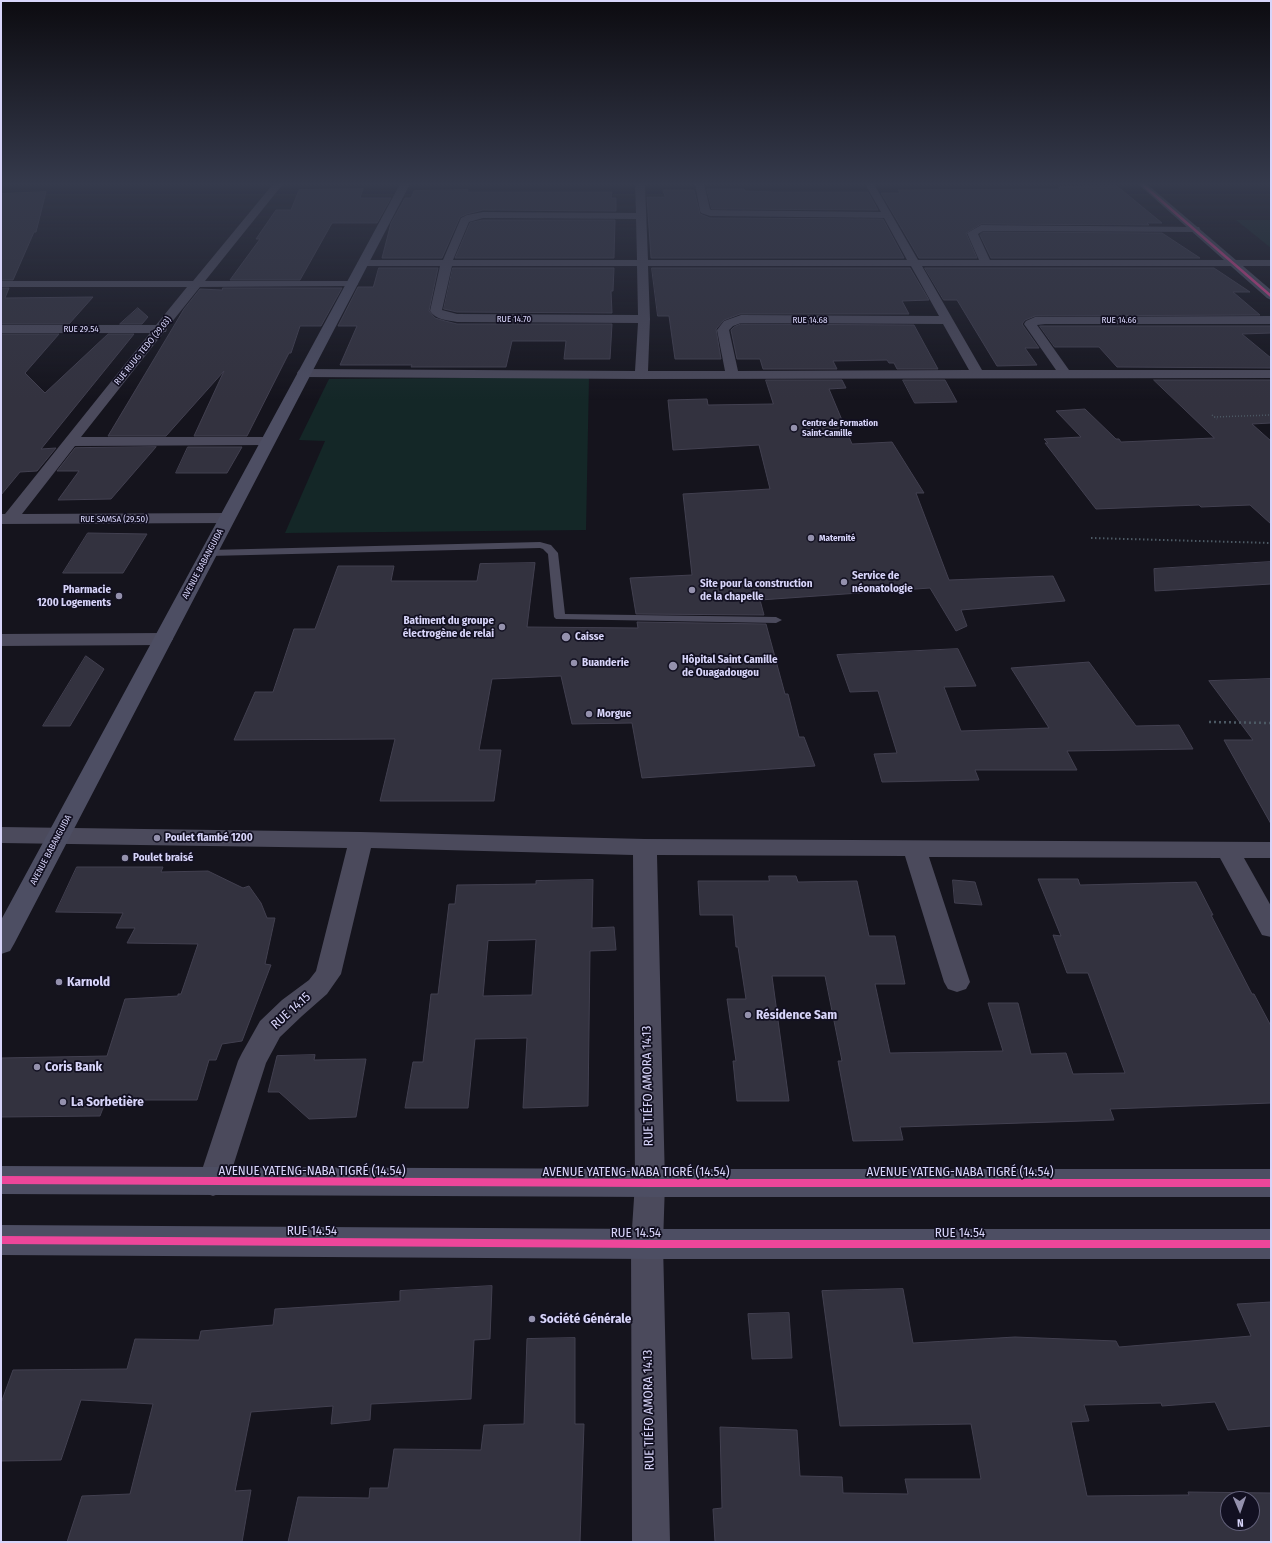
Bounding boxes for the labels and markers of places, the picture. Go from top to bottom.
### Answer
place label: Centre de Formation Saint-Camille [802,418,878,439]
marker: Centre de Formation Saint-Camille [789,423,799,433]
marker: Maternité [806,533,816,543]
place label: Maternité [819,533,855,543]
place label: Service de néonatologie [852,569,913,595]
place label: Site pour la construction de la chapelle [700,577,812,603]
marker: Service de néonatologie [839,577,849,587]
place label: Pharmacie 1200 Logements [37,583,111,609]
marker: Site pour la construction de la chapelle [687,585,697,595]
marker: Pharmacie 1200 Logements [114,591,124,601]
place label: Batiment du groupe électrogène de relai [403,614,494,640]
marker: Batiment du groupe électrogène de relai [497,622,507,632]
place label: Caisse [575,630,604,644]
marker: Caisse [560,631,572,643]
place label: Hôpital Saint Camille de Ouagadougou [682,653,778,679]
place label: Buanderie [582,656,629,670]
marker: Buanderie [569,658,579,668]
marker: Hôpital Saint Camille de Ouagadougou [667,660,679,672]
place label: Morgue [597,707,631,721]
marker: Morgue [584,709,594,719]
place label: Poulet flambé 1200 [165,831,253,845]
marker: Poulet flambé 1200 [152,833,162,843]
place label: Poulet braisé [133,851,193,865]
marker: Poulet braisé [120,853,130,863]
place label: Karnold [67,974,110,990]
marker: Karnold [54,977,64,987]
place label: Résidence Sam [756,1007,837,1023]
marker: Résidence Sam [743,1010,753,1020]
place label: Coris Bank [45,1059,102,1075]
marker: Coris Bank [32,1062,42,1072]
place label: La Sorbetière [71,1094,144,1110]
marker: La Sorbetière [58,1097,68,1107]
place label: Société Générale [540,1311,631,1327]
marker: Société Générale [527,1314,537,1324]

